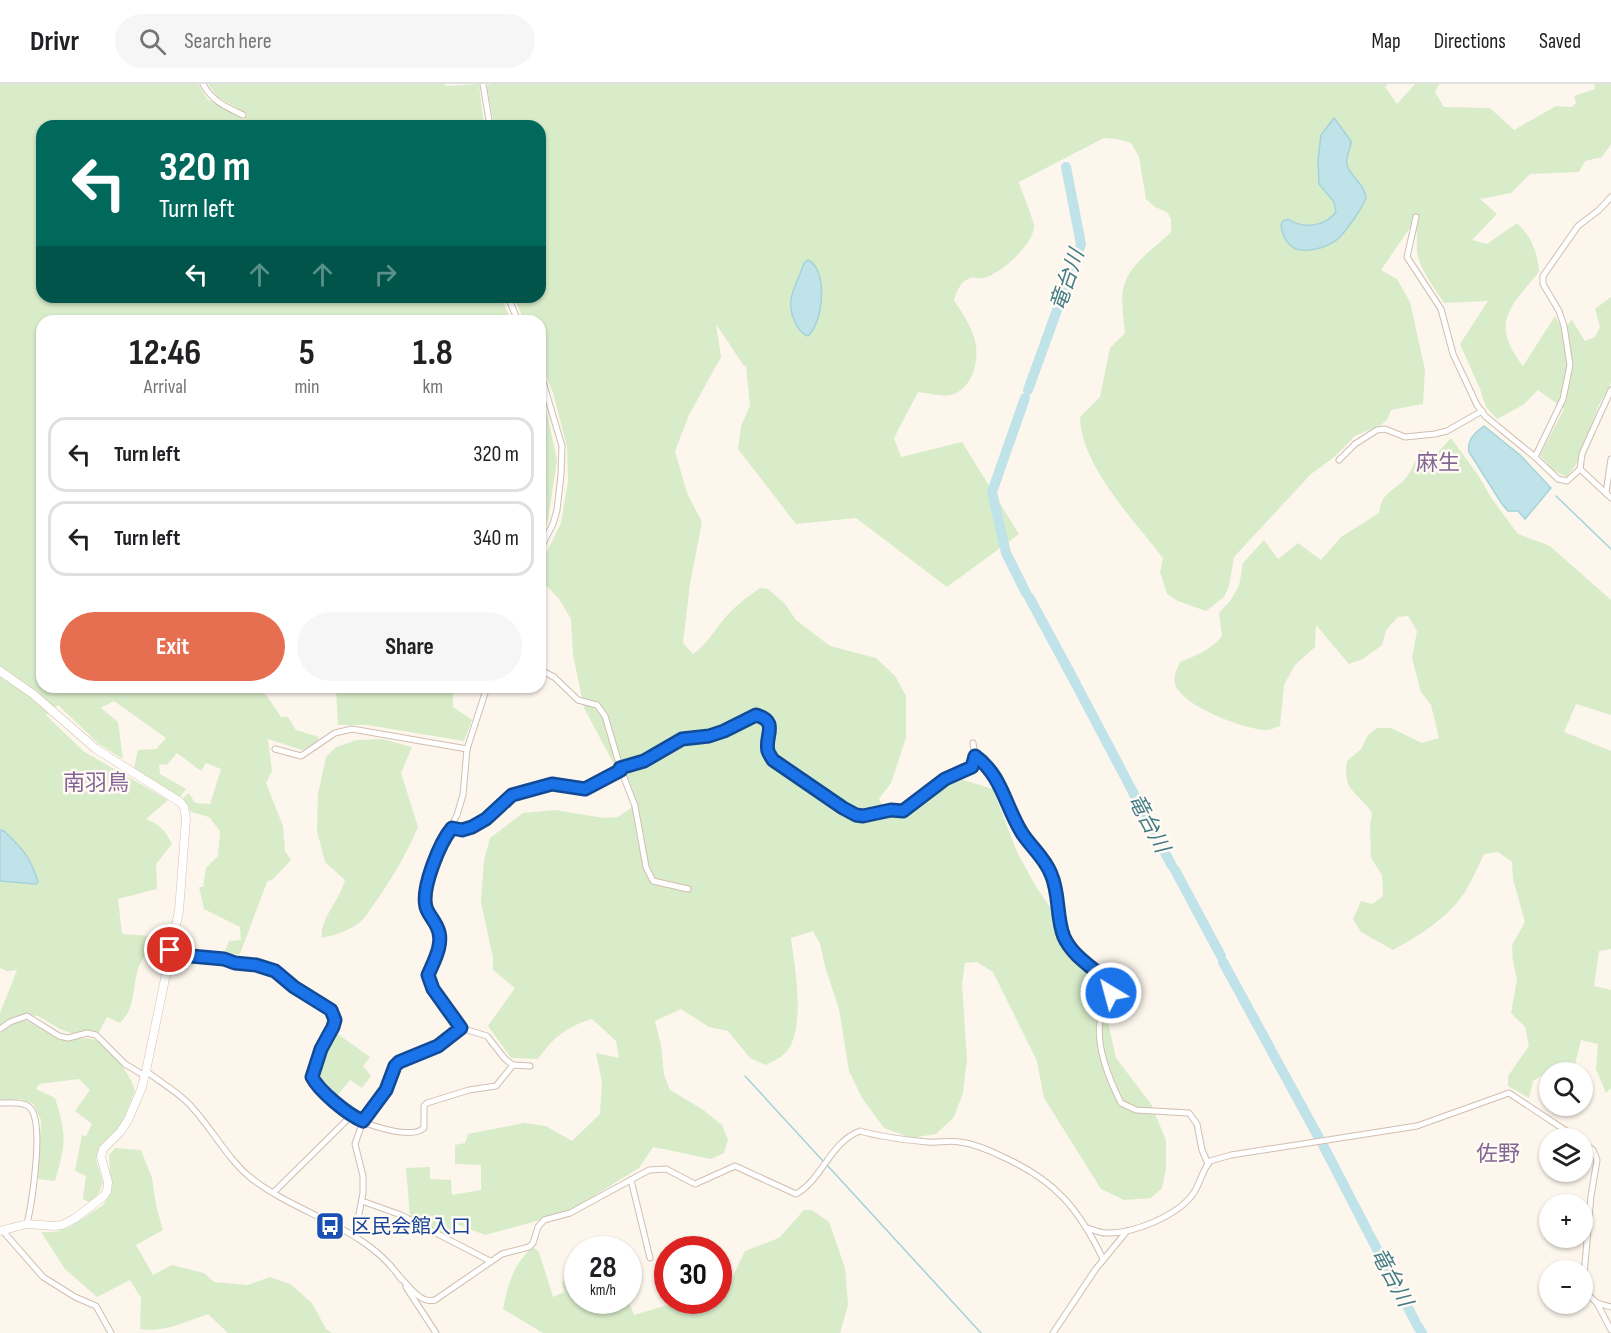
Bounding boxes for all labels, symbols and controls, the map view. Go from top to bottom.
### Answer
search box [115,14,535,68]
text: Drivr [30,25,79,58]
icon: search [136,25,169,58]
text: Search here [184,28,272,55]
text: Map [1371,29,1401,54]
text: Directions [1434,29,1506,54]
text: Saved [1539,29,1581,54]
text: 320 m [159,142,251,193]
icon: left [60,144,138,222]
text: Turn left [159,193,235,225]
water label: 竜台川 [1045,244,1090,314]
icon: left [180,258,213,291]
icon: ahead [243,258,276,291]
icon: ahead [306,258,339,291]
icon: right [369,258,402,291]
text: 12:46 [129,332,201,375]
text: 5 [299,332,315,375]
text: 1.8 [413,332,453,375]
text: Arrival [144,375,187,399]
text: min [294,375,320,399]
text: km [423,375,443,399]
icon: left [63,438,96,471]
text: Turn left [114,441,180,468]
text: 320 m [473,441,519,468]
district label: 麻生 [1416,450,1460,477]
icon: left [63,522,96,555]
text: Turn left [114,525,180,552]
text: 340 m [473,525,519,552]
button: Exit [60,612,285,681]
button: Share [297,612,522,681]
district label: 南羽鳥 [63,770,129,797]
water label: 竜台川 [1123,790,1175,859]
pin [144,924,195,975]
icon: arrive [153,933,186,966]
position arrow [1079,961,1143,1025]
map controls [1539,1062,1593,1314]
button: search [1539,1062,1593,1116]
button: layers [1539,1128,1593,1182]
district label: 佐野 [1476,1141,1520,1168]
button: + [1539,1194,1593,1248]
bus stop icon: 区民会館入口 [314,1210,346,1242]
place label: 区民会館入口 [351,1215,471,1239]
speed limit sign: 30 [654,1236,732,1314]
water label: 竜台川 [1366,1244,1418,1313]
text: 28 [589,1250,617,1286]
button: − [1539,1260,1593,1314]
text: km/h [590,1281,616,1300]

